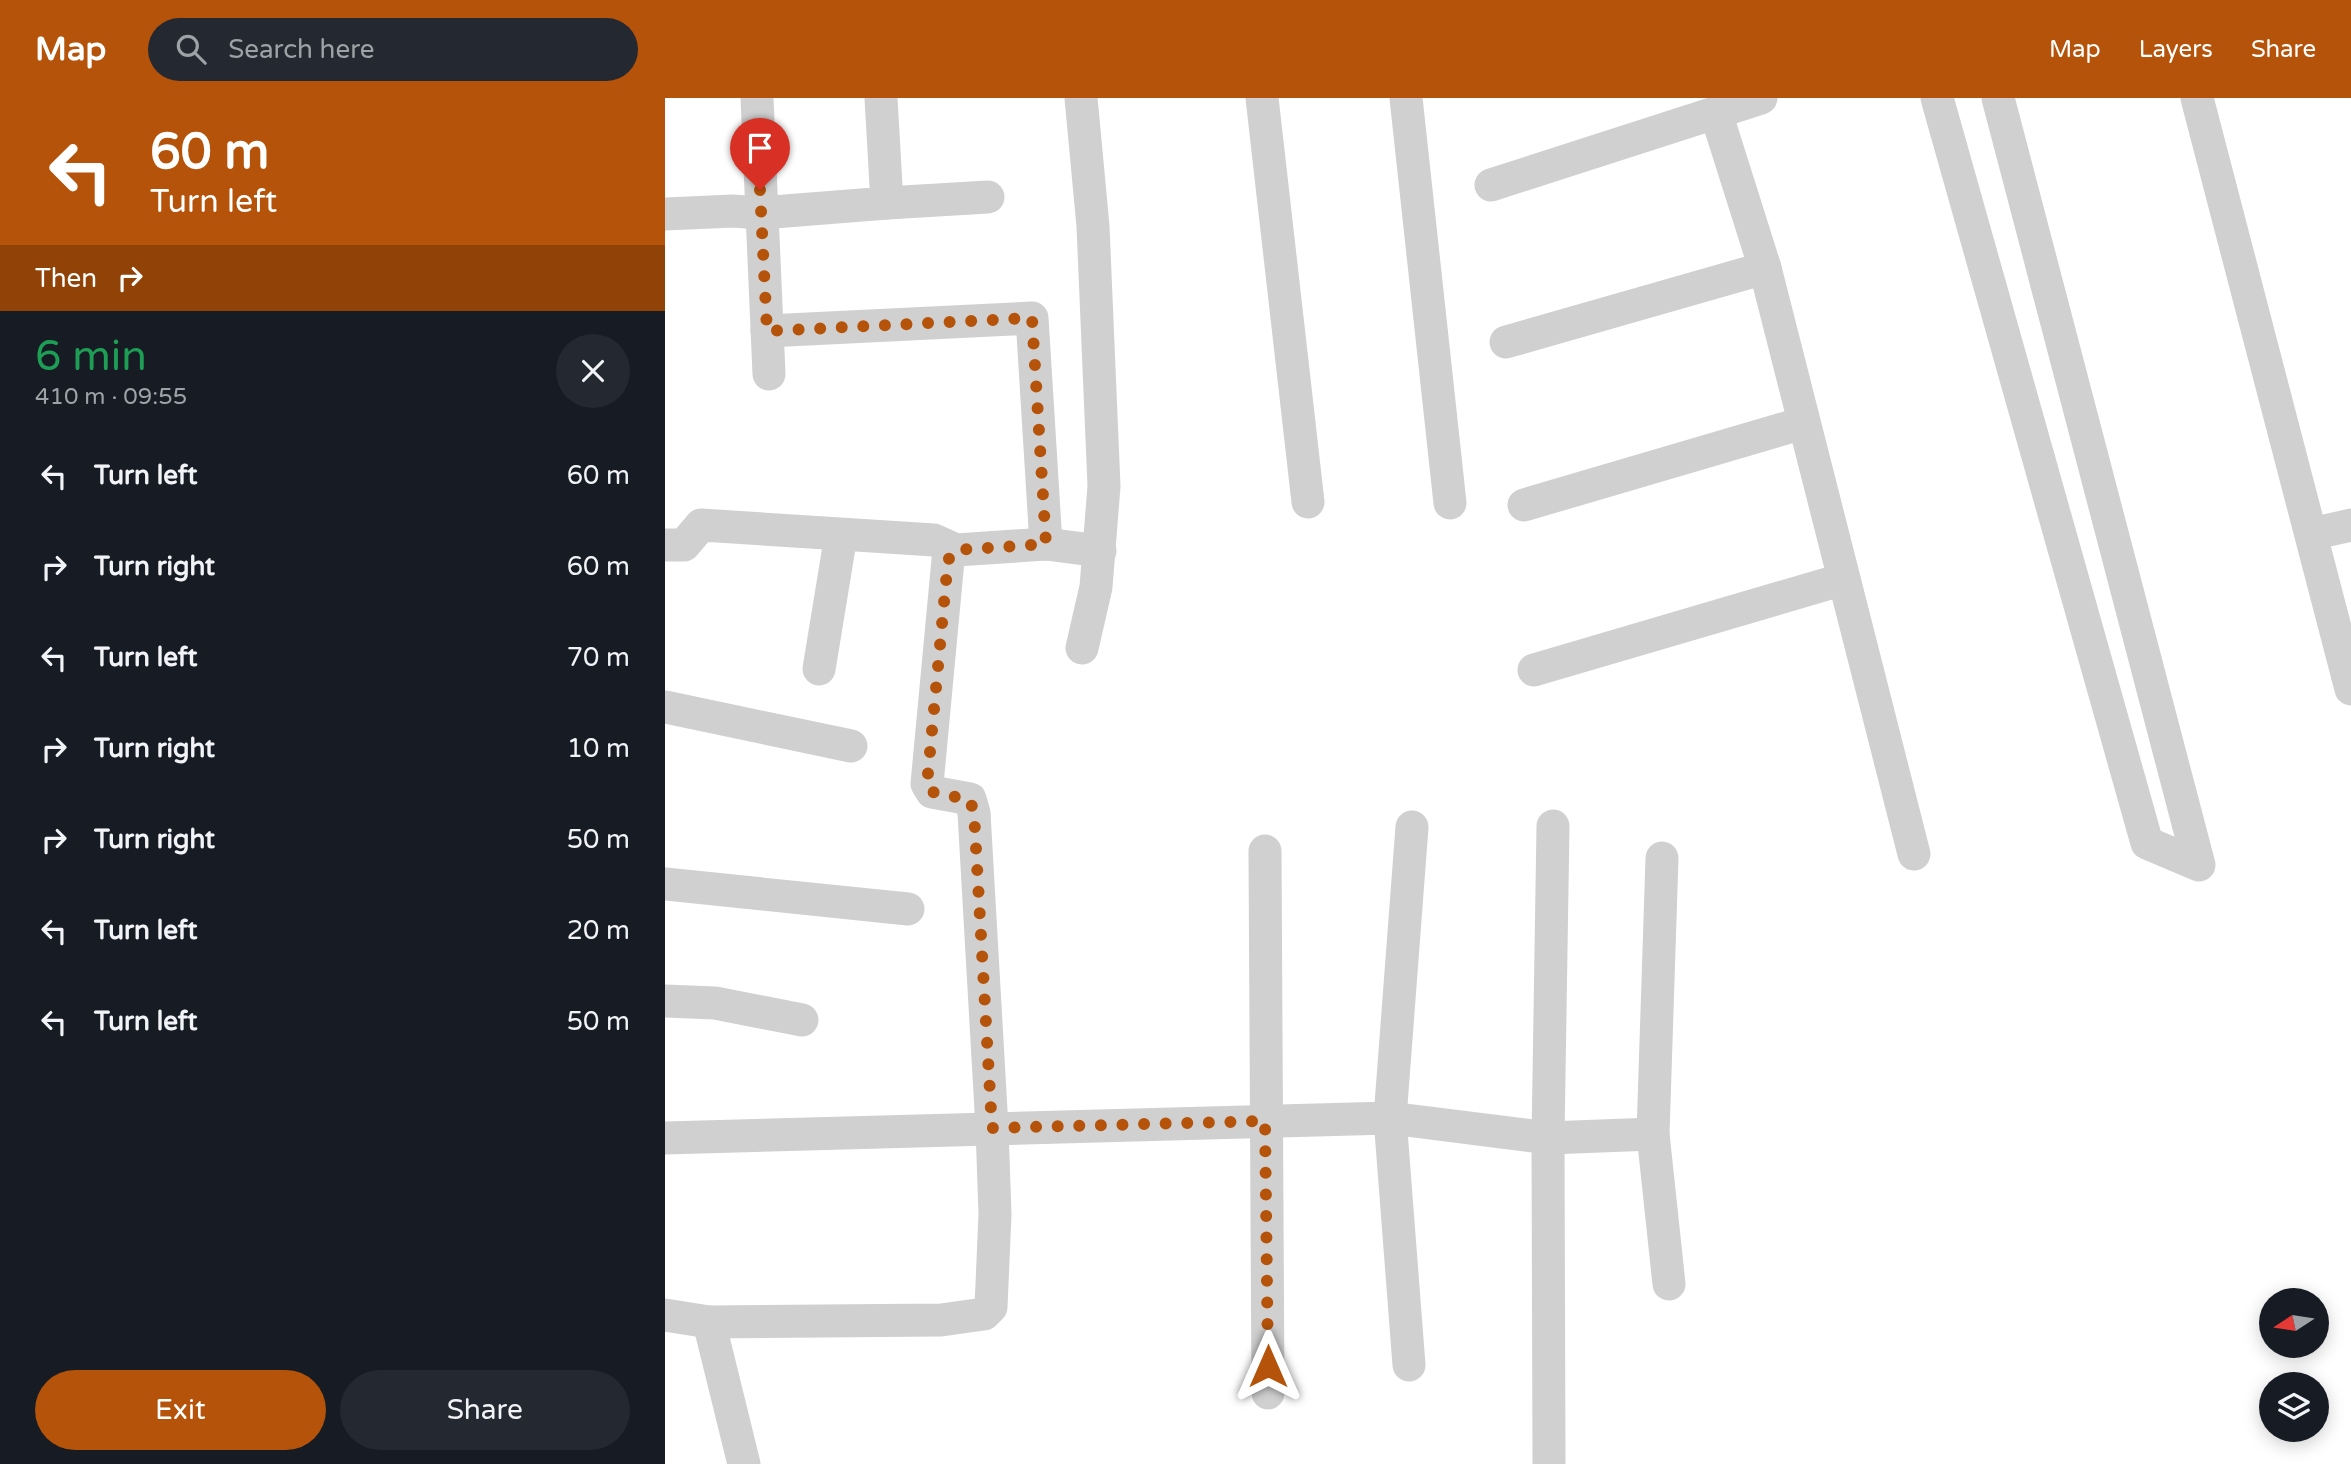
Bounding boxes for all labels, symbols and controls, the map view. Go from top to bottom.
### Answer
search box [148,18,638,81]
text: Map [35,30,106,69]
icon: search [172,30,210,68]
text: Search here [228,34,374,65]
text: Map [2049,35,2101,64]
text: Layers [2139,35,2213,64]
text: Share [2251,35,2316,64]
pin [730,118,790,190]
text: 60 m [150,123,269,182]
icon: left [35,126,126,217]
icon: arrive [741,129,779,167]
text: Turn left [150,183,277,221]
icon: right [111,259,149,297]
text: Then [35,263,97,294]
text: 6 min [35,331,147,382]
button: close [556,334,630,408]
text: 410 m · 09:55 [35,383,187,411]
icon: left [35,457,73,495]
text: Turn left [94,460,197,491]
text: 60 m [567,460,630,491]
icon: right [35,548,73,586]
text: Turn right [94,551,215,582]
text: 60 m [567,551,630,582]
icon: left [35,639,73,677]
text: Turn left [94,642,197,673]
text: 70 m [567,642,630,673]
icon: right [35,730,73,768]
text: Turn right [94,733,215,764]
text: 10 m [567,733,630,764]
icon: right [35,821,73,859]
text: Turn right [94,824,215,855]
text: 50 m [567,824,630,855]
icon: left [35,912,73,950]
text: Turn left [94,915,197,946]
text: 20 m [567,915,630,946]
icon: left [35,1003,73,1041]
text: Turn left [94,1006,197,1037]
text: 50 m [567,1006,630,1037]
north arrow [2259,1288,2329,1358]
map controls [2259,1288,2329,1442]
position arrow [1231,1329,1305,1403]
button: Exit [35,1370,326,1450]
button: Share [340,1370,630,1450]
button: layers [2259,1372,2329,1442]

